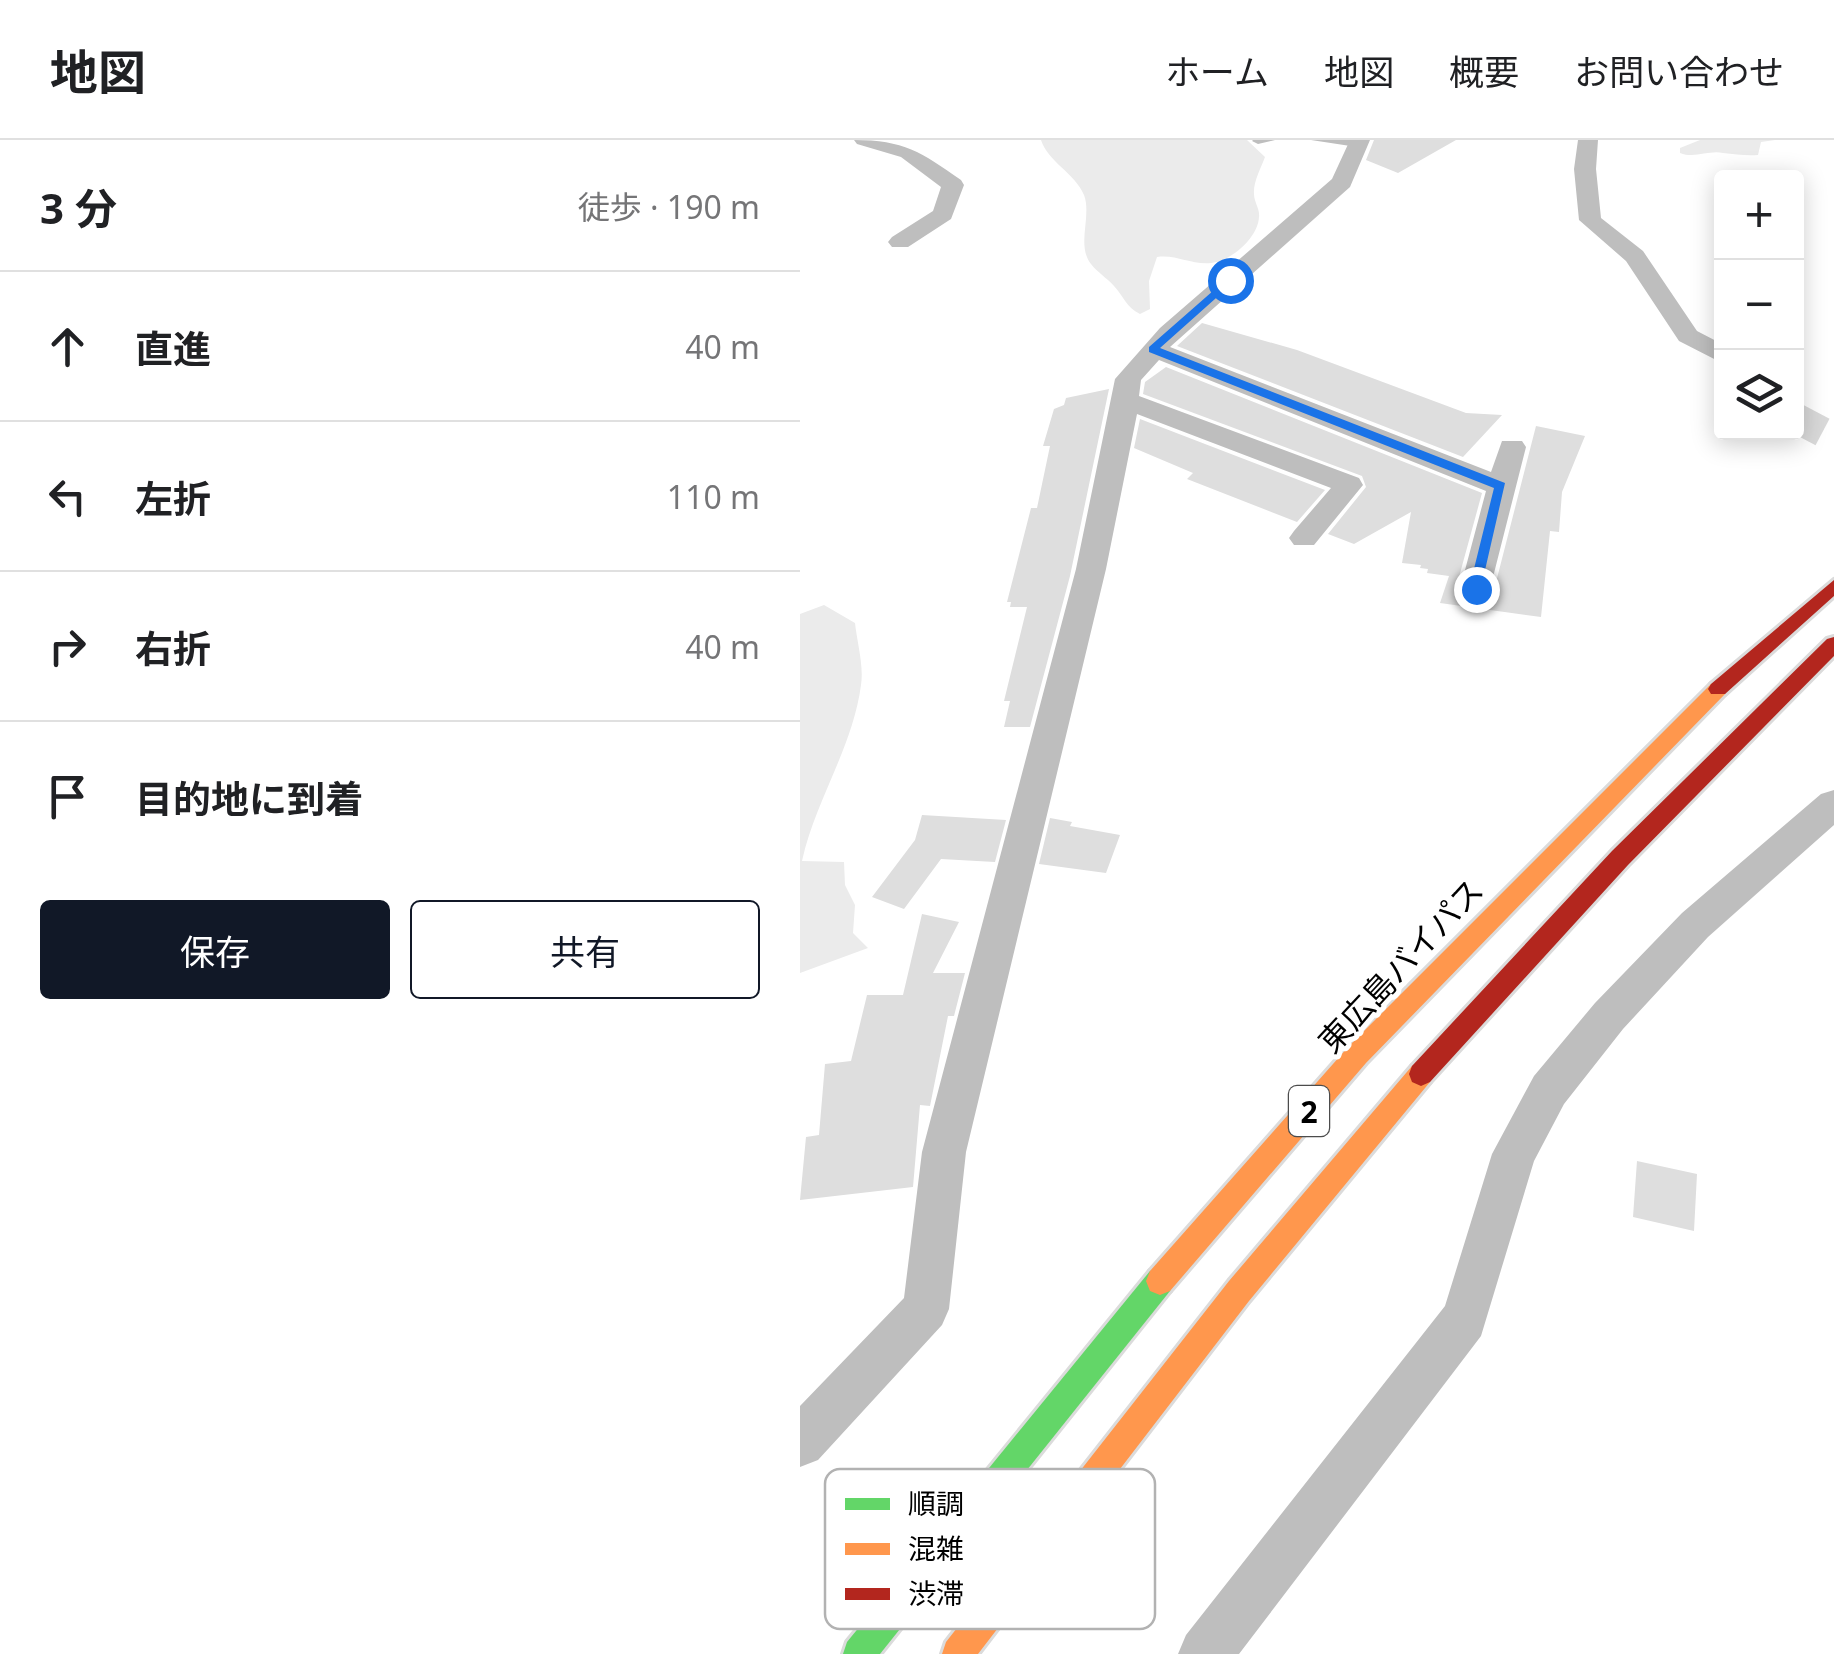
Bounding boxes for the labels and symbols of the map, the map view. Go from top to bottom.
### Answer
route start [1208,258,1254,304]
route end [1454,567,1500,613]
street label: 東広島バイパス [1308,869,1492,1061]
road number: 2 [1289,1086,1329,1136]
legend [825,1469,1155,1629]
text: 順調 [908,1484,964,1522]
text: 混雑 [908,1529,964,1567]
text: 渋滞 [908,1574,964,1612]

